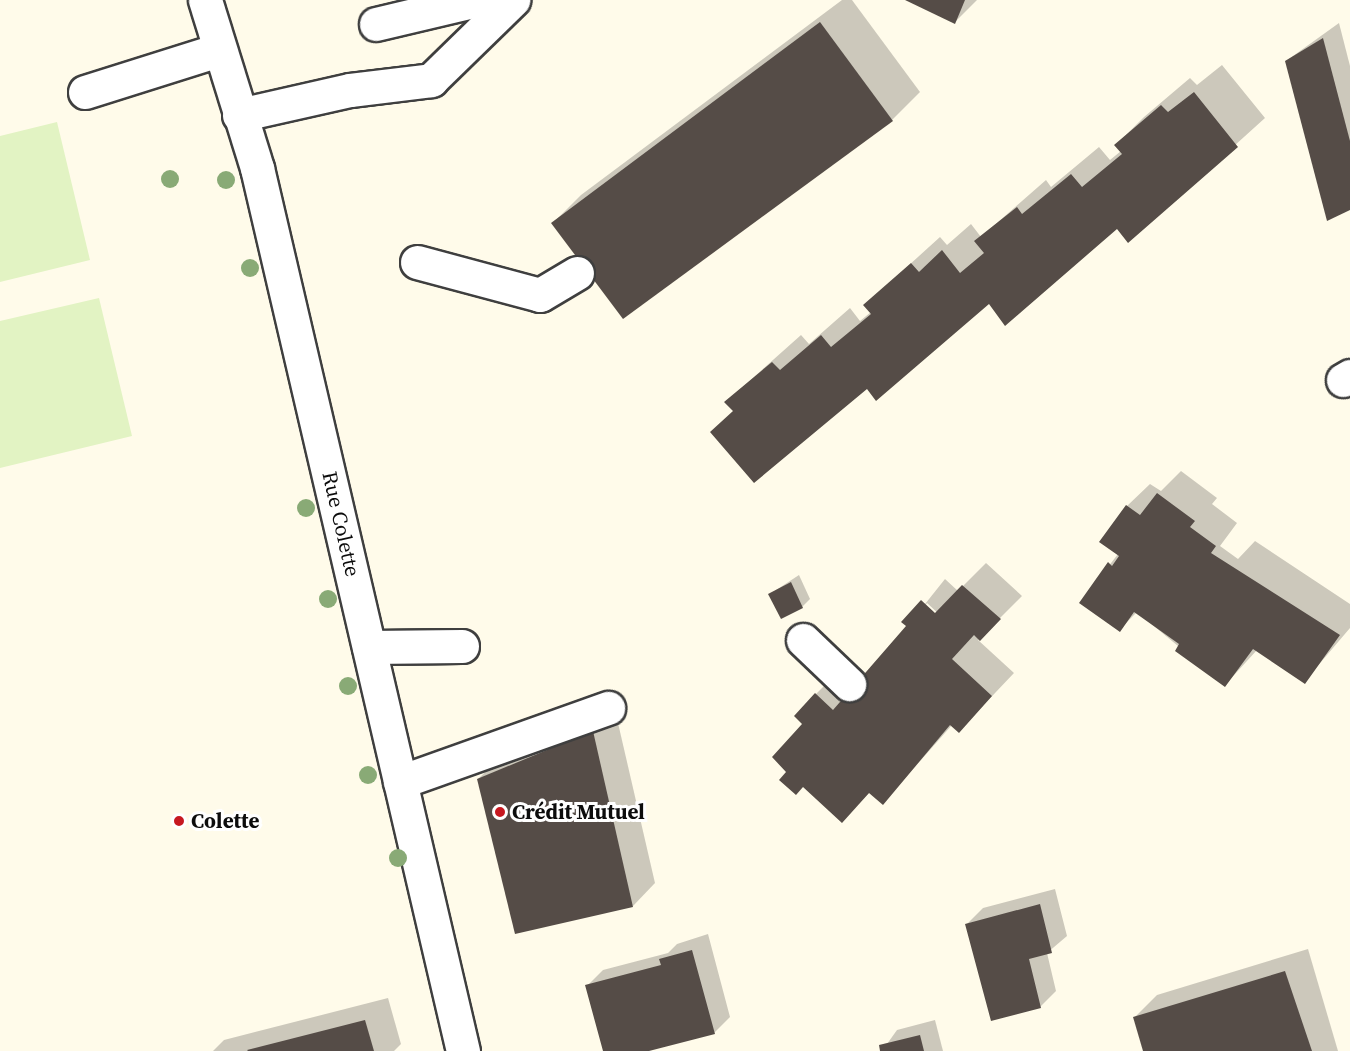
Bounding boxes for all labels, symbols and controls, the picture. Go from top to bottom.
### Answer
street label: Rue Colette [317,469,365,579]
place label: Crédit Mutuel [512,799,645,825]
marker: Crédit Mutuel [493,805,507,819]
place label: Colette [191,808,259,834]
marker: Colette [172,814,186,828]

